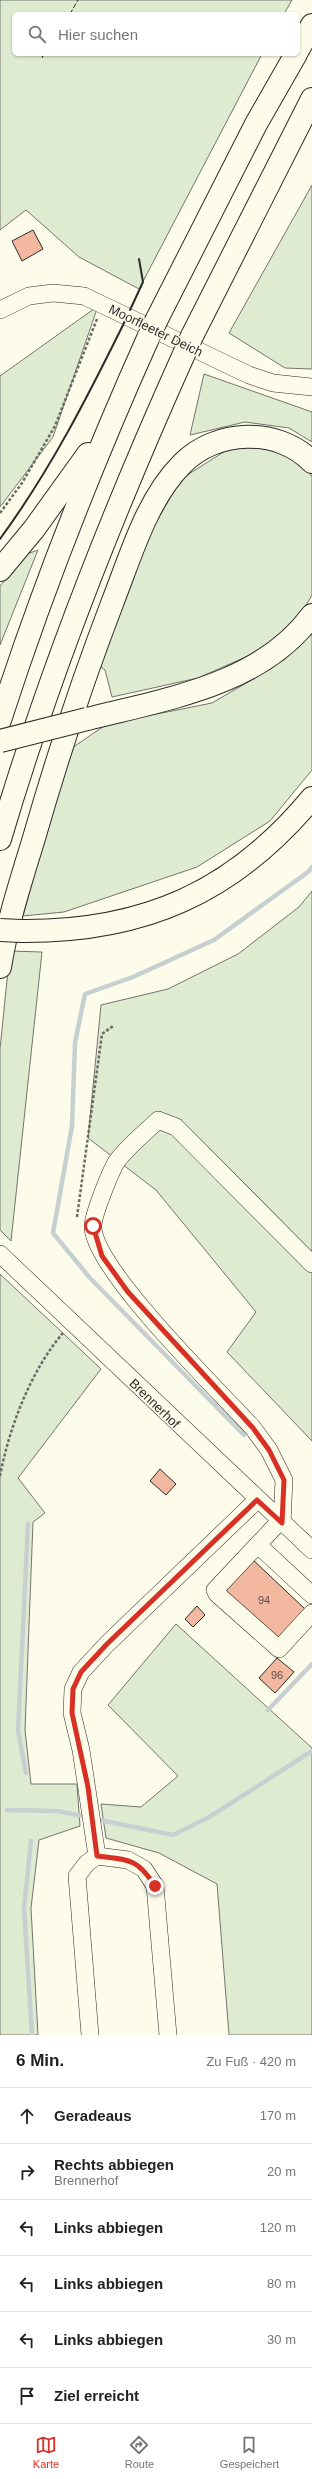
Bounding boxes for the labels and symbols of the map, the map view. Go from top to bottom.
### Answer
street label: Moorfleeter Deich [106,301,205,360]
route start [84,1217,102,1235]
street label: Brennerhof [126,1376,183,1431]
house number: 94 [258,1594,270,1606]
house number: 96 [271,1669,283,1681]
route end [146,1877,164,1895]

